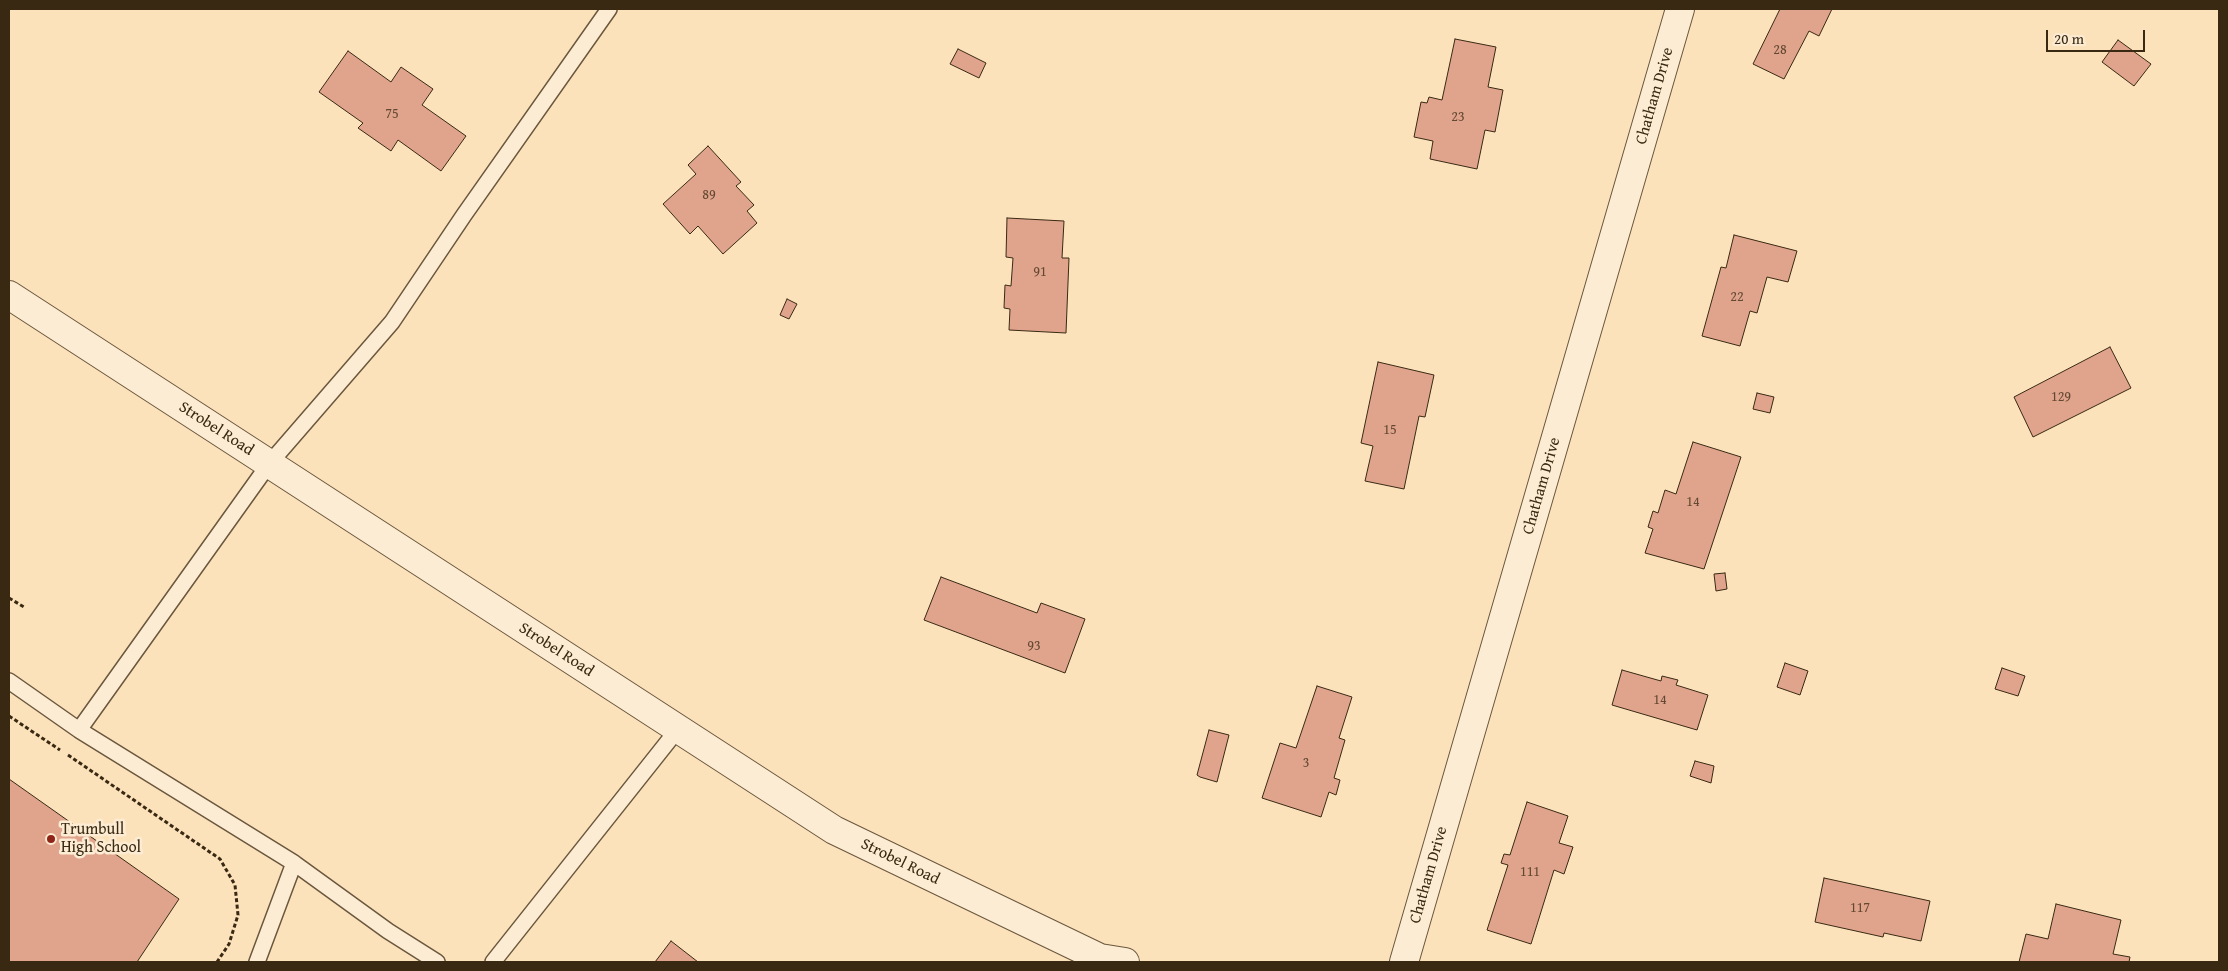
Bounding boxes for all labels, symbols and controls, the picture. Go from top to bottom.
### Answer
scale bar [2048,20,2147,52]
text: 20 m [2054,28,2084,49]
house number: 28 [1773,42,1787,58]
street label: Chatham Drive [1632,45,1678,147]
house number: 75 [385,106,399,122]
house number: 23 [1451,109,1465,125]
house number: 89 [702,187,716,203]
house number: 91 [1033,264,1047,280]
house number: 22 [1730,289,1744,305]
house number: 129 [2051,389,2071,405]
street label: Strobel Road [175,398,257,460]
house number: 15 [1383,422,1397,438]
street label: Chatham Drive [1519,435,1565,537]
house number: 14 [1686,494,1700,510]
street label: Strobel Road [515,619,597,681]
house number: 93 [1027,638,1041,654]
house number: 14 [1653,692,1667,708]
house number: 3 [1303,755,1309,771]
place label: Trumbull High School [61,820,141,858]
street label: Chatham Drive [1406,824,1452,926]
marker: Trumbull High School [45,833,57,845]
street label: Strobel Road [857,835,943,889]
house number: 111 [1520,864,1540,880]
house number: 117 [1850,900,1870,916]

